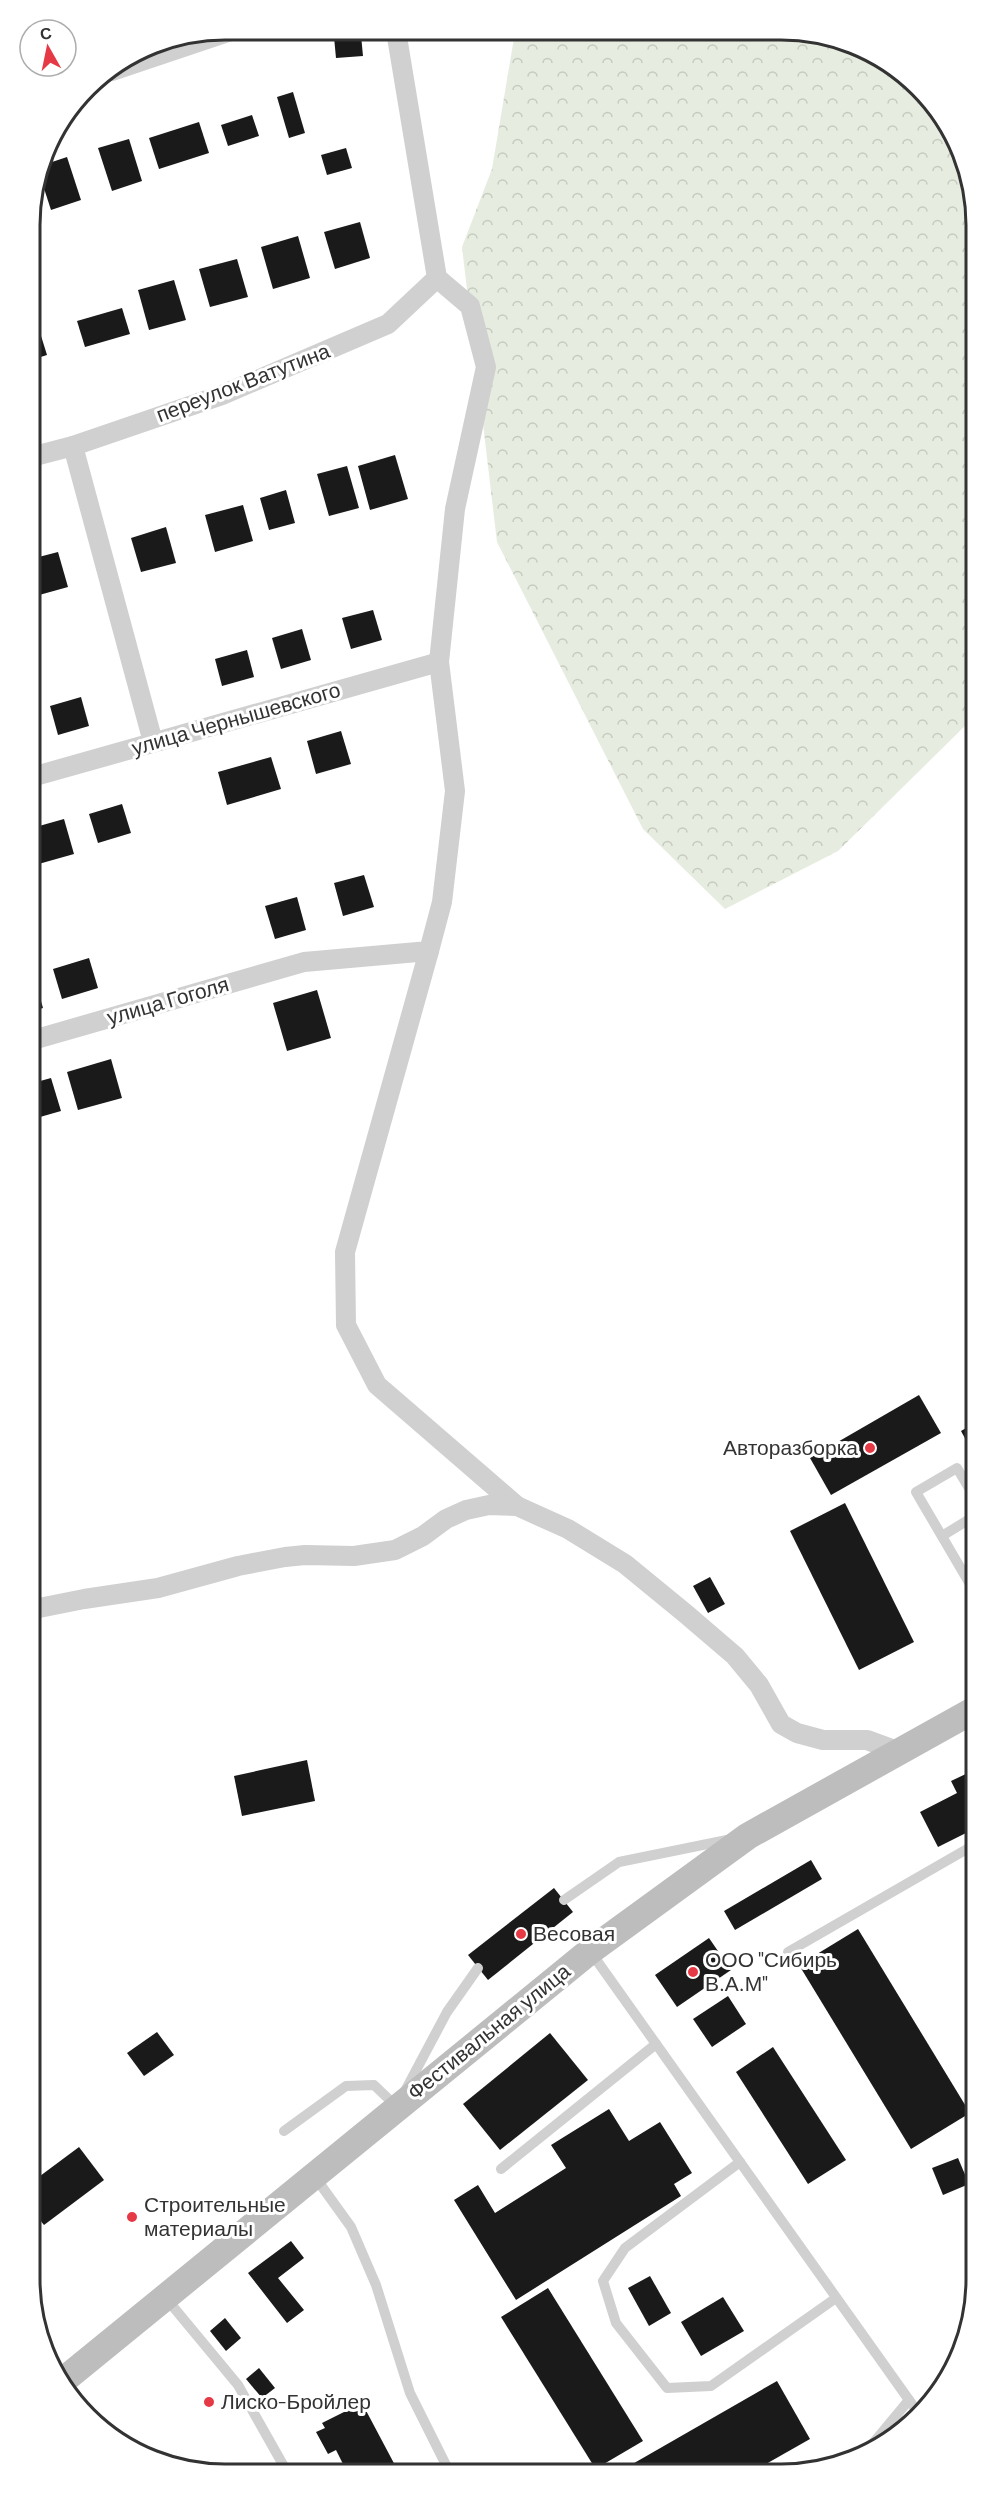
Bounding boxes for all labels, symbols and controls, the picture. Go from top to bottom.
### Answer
north arrow [18,18,78,78]
text: С [38,22,53,43]
street label: переулок Ватутина [152,337,333,426]
street label: улица Чернышевского [128,676,343,759]
street label: улица Гоголя [104,970,231,1029]
place label: Авторазборка [723,1434,858,1459]
marker: Авторазборка [863,1441,877,1455]
place label: Весовая [533,1920,615,1945]
marker: Весовая [514,1927,528,1941]
place label: ООО "Сибирь В.А.М" [705,1946,837,1995]
street label: Фестивальная улица [402,1957,575,2104]
marker: ООО "Сибирь В.А.М" [686,1965,700,1979]
place label: Строительные материалы [144,2191,286,2240]
marker: Строительные материалы [125,2210,139,2224]
place label: Лиско-Бройлер [221,2388,371,2413]
marker: Лиско-Бройлер [202,2395,216,2409]

